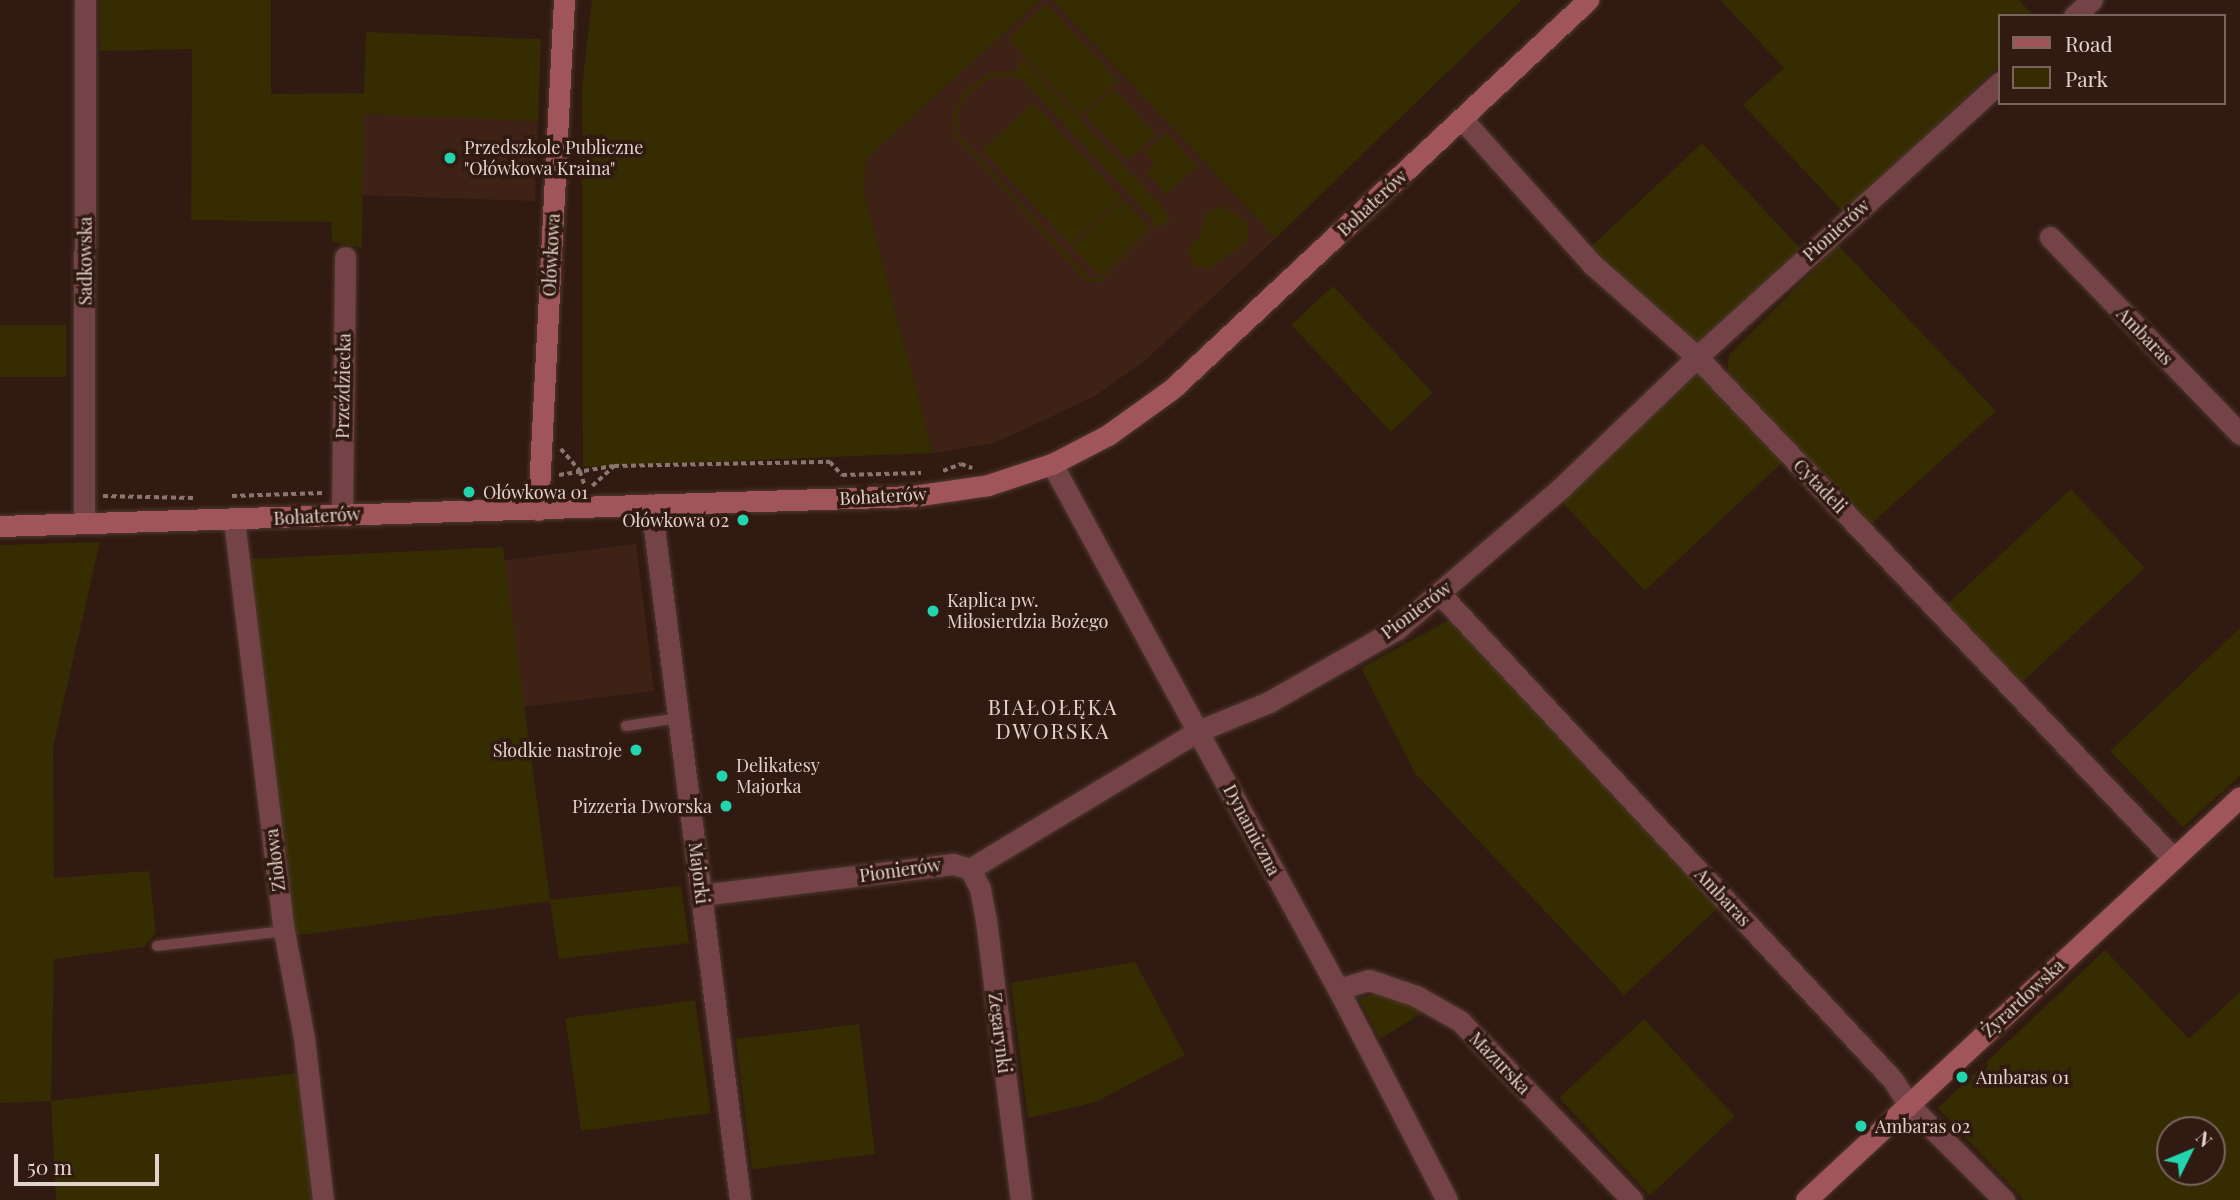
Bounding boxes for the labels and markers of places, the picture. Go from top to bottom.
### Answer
place label: Przedszkole Publiczne "Ołówkowa Kraina" [464,137,643,180]
marker: Przedszkole Publiczne "Ołówkowa Kraina" [442,150,458,166]
place label: Ołówkowa 01 [483,481,588,503]
marker: Ołówkowa 01 [461,484,477,500]
place label: Ołówkowa 02 [622,509,729,531]
marker: Ołówkowa 02 [735,512,751,528]
place label: Kaplica pw. Miłosierdzia Bożego [947,590,1109,632]
marker: Kaplica pw. Miłosierdzia Bożego [925,603,941,619]
place label: Słodkie nastroje [493,739,622,761]
marker: Słodkie nastroje [628,742,644,758]
place label: Delikatesy Majorka [736,755,820,798]
marker: Delikatesy Majorka [714,768,730,784]
place label: Pizzeria Dworska [572,795,712,817]
marker: Pizzeria Dworska [718,798,734,814]
place label: Ambaras 01 [1976,1066,2069,1088]
marker: Ambaras 01 [1954,1069,1970,1085]
place label: Ambaras 02 [1875,1115,1970,1137]
marker: Ambaras 02 [1853,1118,1869,1134]

